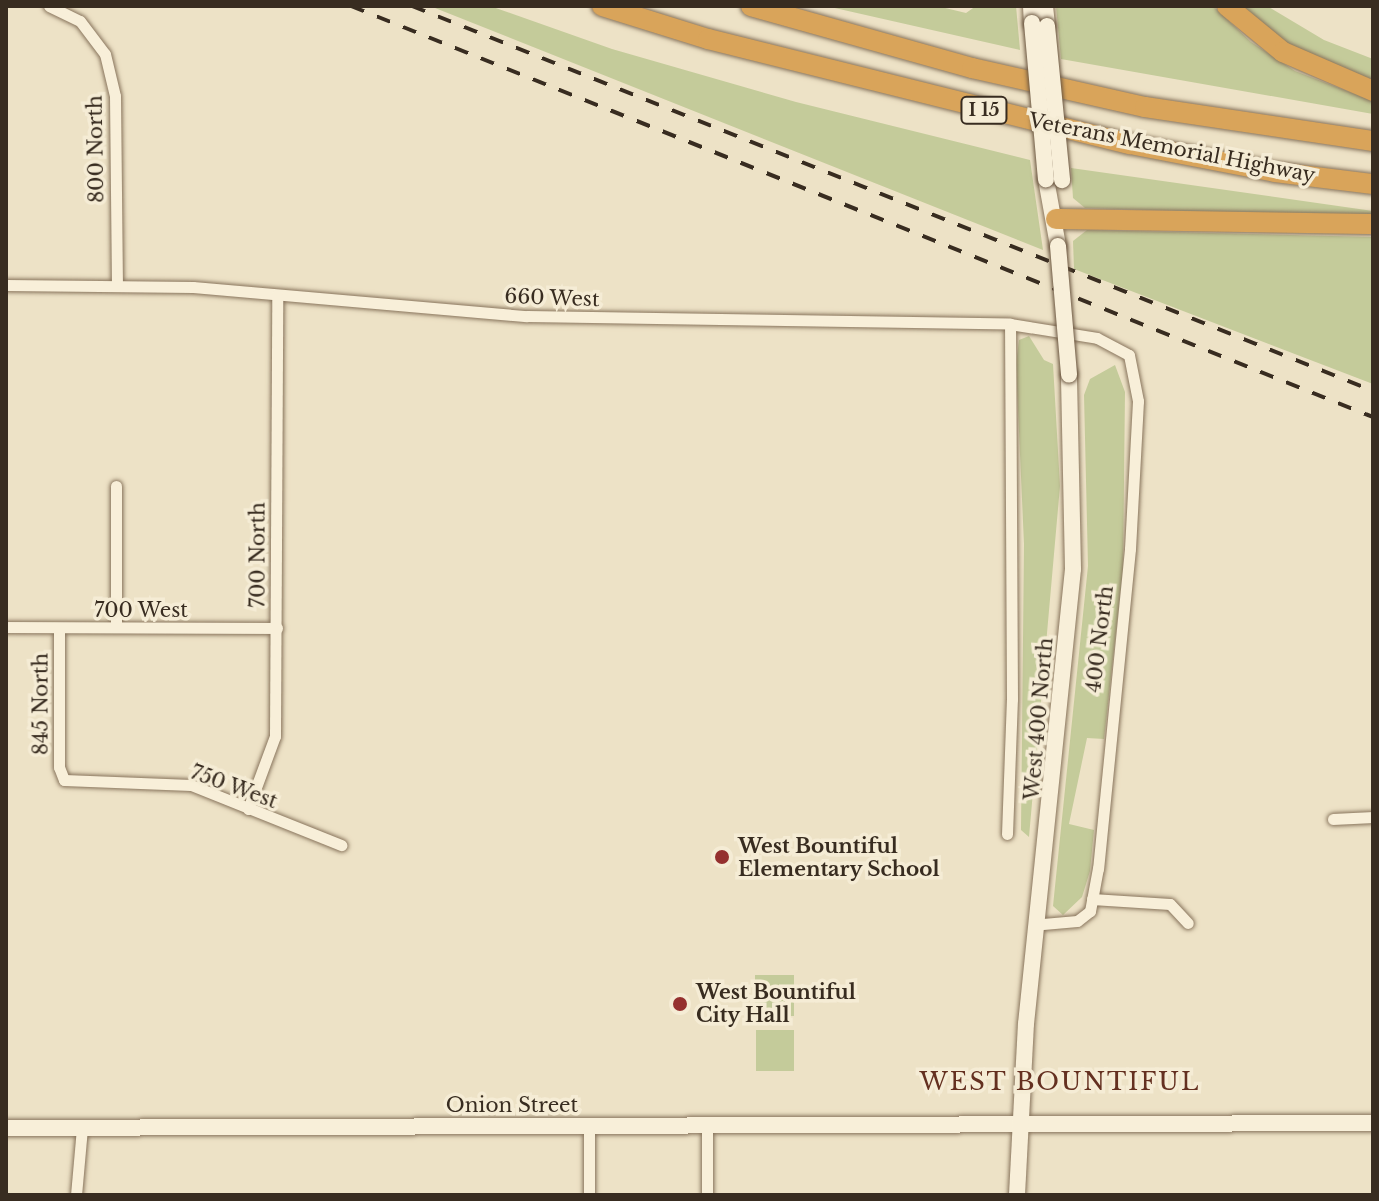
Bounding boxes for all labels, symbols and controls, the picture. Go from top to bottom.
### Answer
street label: 800 North [83,95,109,203]
road number: I 15 [960,96,1008,124]
street label: Veterans Memorial Highway [1027,108,1317,188]
street label: 660 West [504,284,600,312]
street label: 700 North [246,502,270,608]
street label: 400 North [1082,584,1118,694]
street label: 700 West [94,598,188,622]
street label: West 400 North [1020,637,1058,801]
street label: 845 North [29,653,53,755]
street label: 750 West [187,760,281,814]
place label: West Bountiful Elementary School [738,834,940,881]
marker: West Bountiful Elementary School [713,848,731,866]
place label: West Bountiful City Hall [696,980,856,1027]
marker: West Bountiful City Hall [671,995,689,1013]
district label: WEST BOUNTIFUL [919,1068,1201,1096]
street label: Onion Street [446,1093,578,1117]

